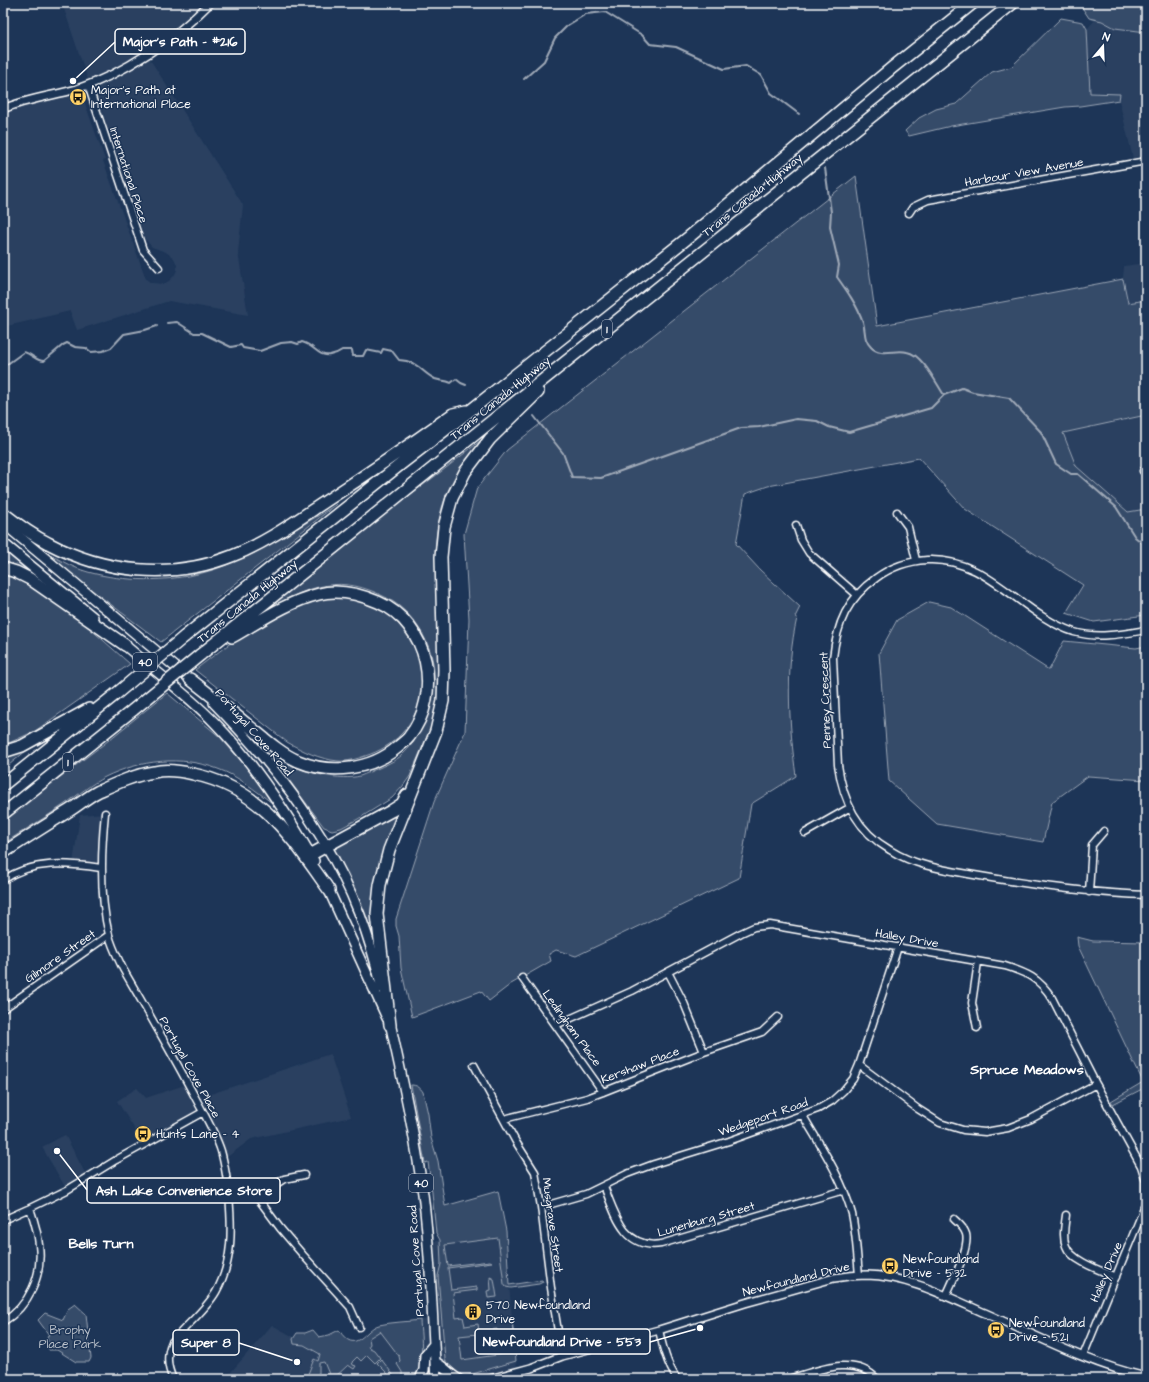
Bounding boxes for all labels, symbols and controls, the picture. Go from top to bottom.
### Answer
north arrow [1083,26,1123,66]
callout: Major's Path - #216 [115,29,245,54]
text: N [1100,29,1112,45]
text: Major's Path - #216 [123,33,238,52]
place label: Major's Path at International Place [91,82,191,113]
bus stop icon: Major's Path at International Place [68,87,88,107]
street label: International Place [105,125,152,226]
street label: Trans Canada Highway [699,149,807,242]
street label: Harbour View Avenue [963,154,1085,191]
road number: 1 [602,320,612,338]
street label: Trans Canada Highway [447,352,555,445]
street label: Trans Canada Highway [194,555,302,648]
street label: Penney Crescent [815,651,837,749]
road number: 40 [133,653,157,671]
street label: Portugal Cove Road [210,685,297,781]
road number: 1 [63,753,73,771]
street label: Halley Drive [874,925,940,953]
street label: Gilmore Street [21,926,99,987]
street label: Ledingham Place [537,987,605,1071]
street label: Portugal Cove Place [154,1014,225,1122]
street label: Kershaw Place [599,1043,682,1088]
district label: Spruce Meadows [969,1060,1084,1080]
street label: Wedgeport Road [716,1094,811,1142]
bus stop icon: Hunts Lane - 4 [133,1124,153,1144]
place label: Hunts Lane - 4 [156,1126,239,1143]
road number: 40 [409,1174,433,1192]
street label: Musgrave Street [536,1177,568,1274]
callout: Ash Lake Convenience Store [87,1178,280,1203]
text: Ash Lake Convenience Store [96,1182,272,1200]
street label: Lunenburg Street [656,1197,757,1242]
street label: Portugal Cove Road [404,1205,430,1317]
district label: Bells Turn [68,1234,134,1254]
street label: Halley Drive [1086,1239,1128,1305]
place label: Newfoundland Drive - 532 [903,1251,979,1282]
bus stop icon: Newfoundland Drive - 532 [880,1256,900,1276]
street label: Newfoundland Drive [741,1258,852,1301]
place label: 570 Newfoundland Drive [486,1297,590,1328]
building icon: 570 Newfoundland Drive [463,1302,483,1322]
place label: Newfoundland Drive - 521 [1009,1315,1085,1346]
bus stop icon: Newfoundland Drive - 521 [986,1320,1006,1340]
park label: Brophy Place Park [39,1322,102,1353]
callout: Newfoundland Drive - 553 [475,1329,650,1354]
callout: Super 8 [173,1330,239,1355]
text: Newfoundland Drive - 553 [483,1333,642,1351]
text: Super 8 [180,1334,232,1353]

